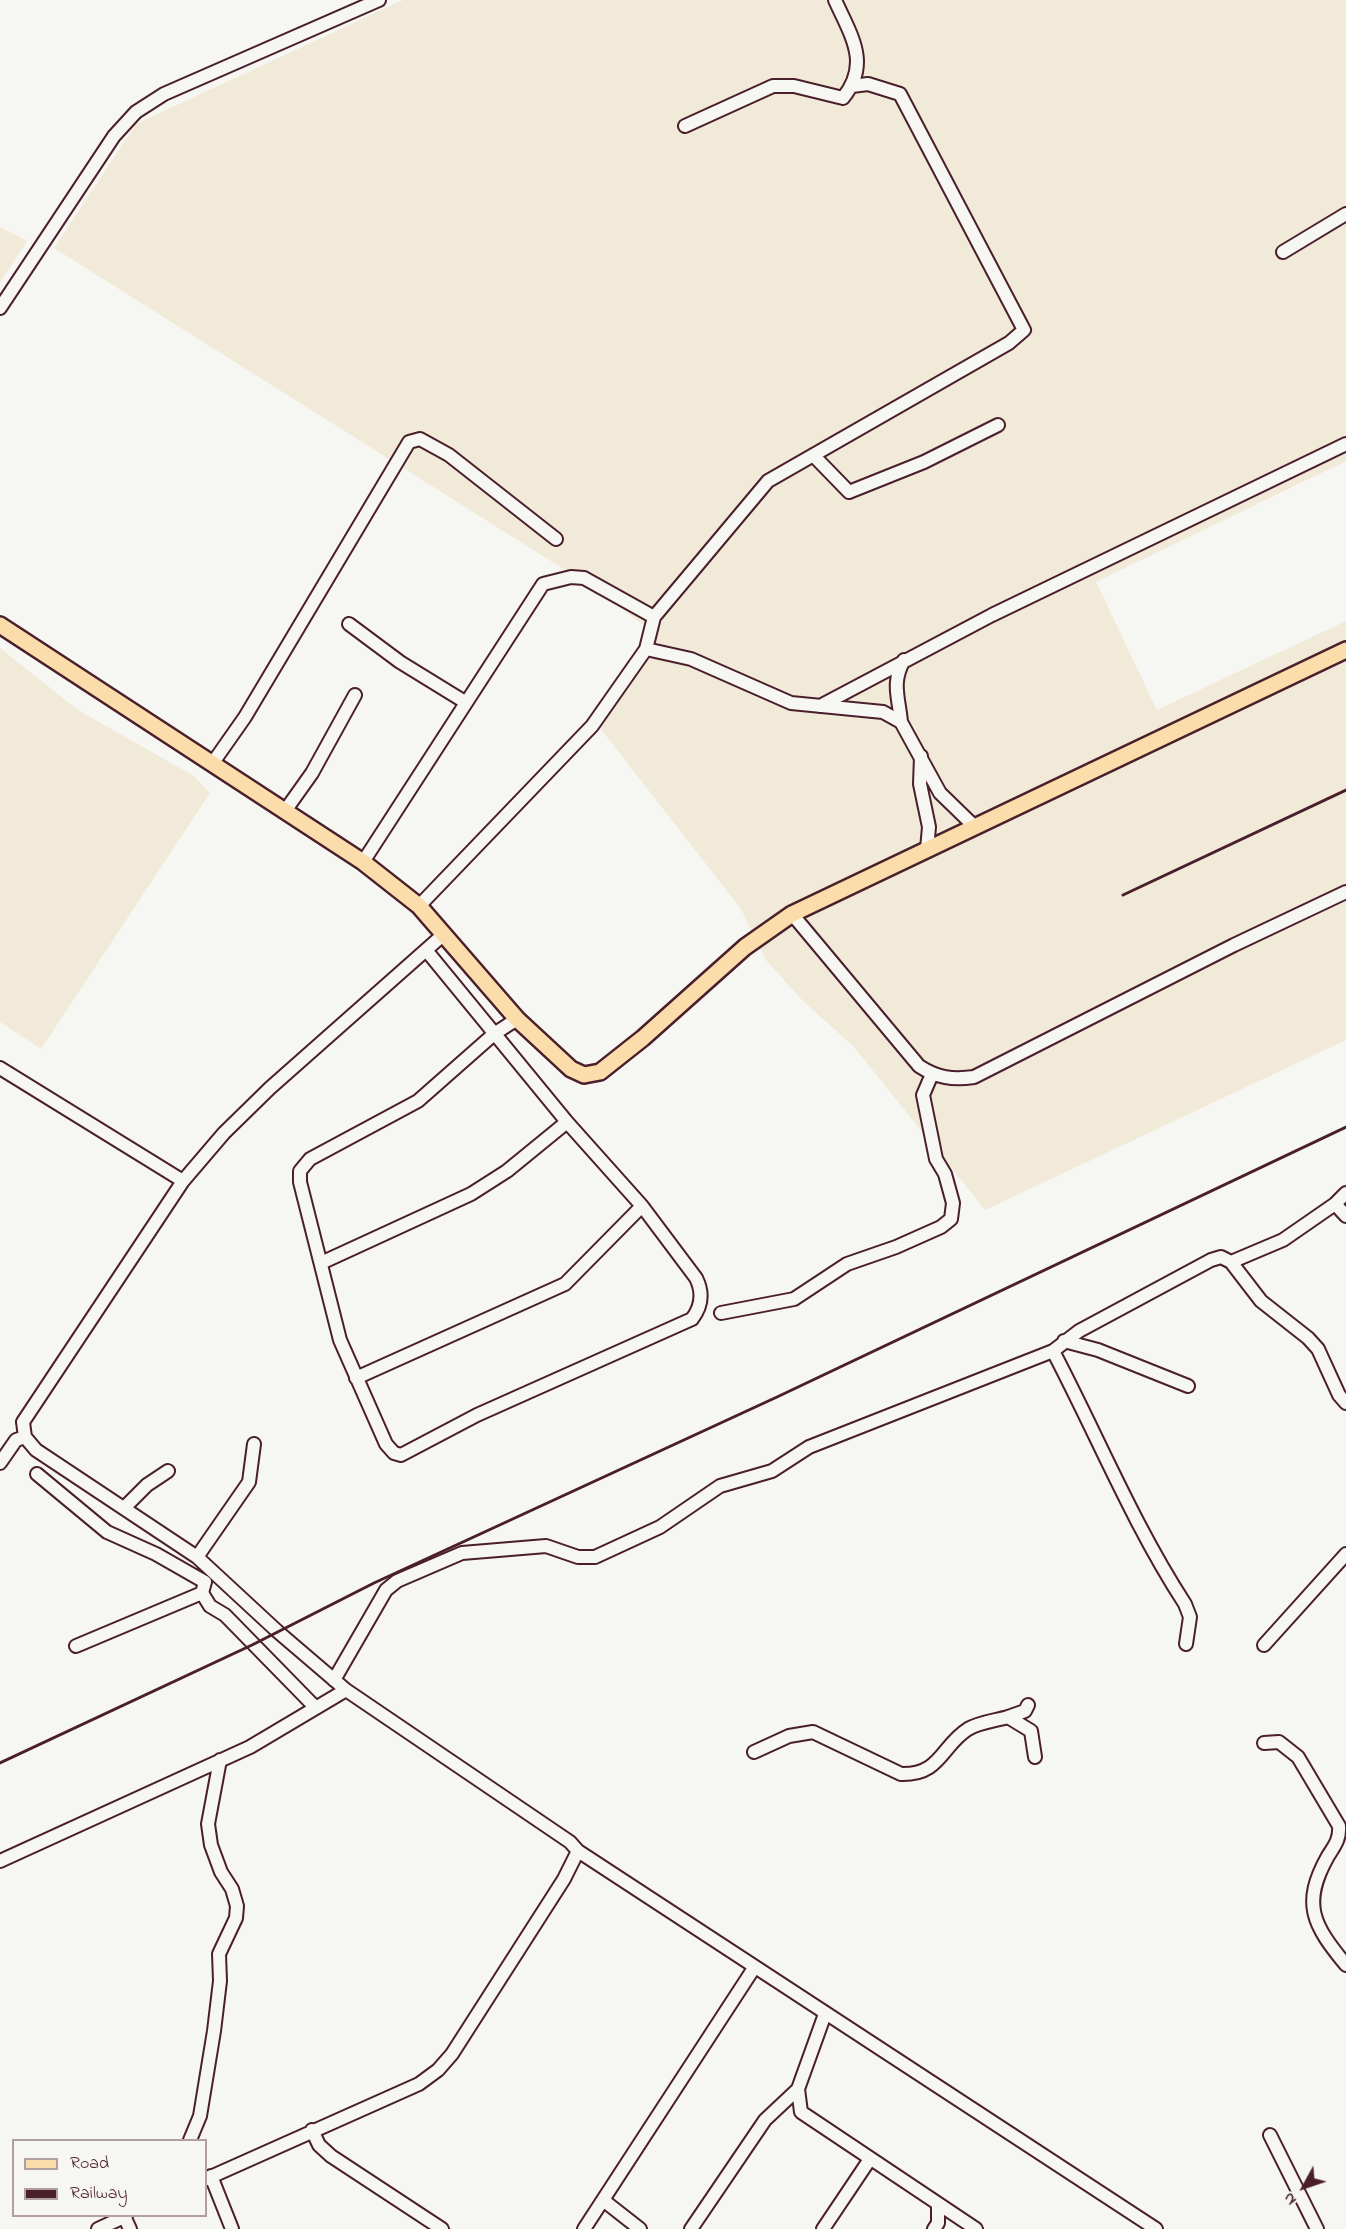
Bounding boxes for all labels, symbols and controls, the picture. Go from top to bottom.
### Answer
legend [12,2139,207,2217]
text: Road [70,2151,109,2177]
north arrow [1274,2157,1334,2217]
text: Railway [70,2181,127,2207]
text: N [1278,2187,1303,2210]

